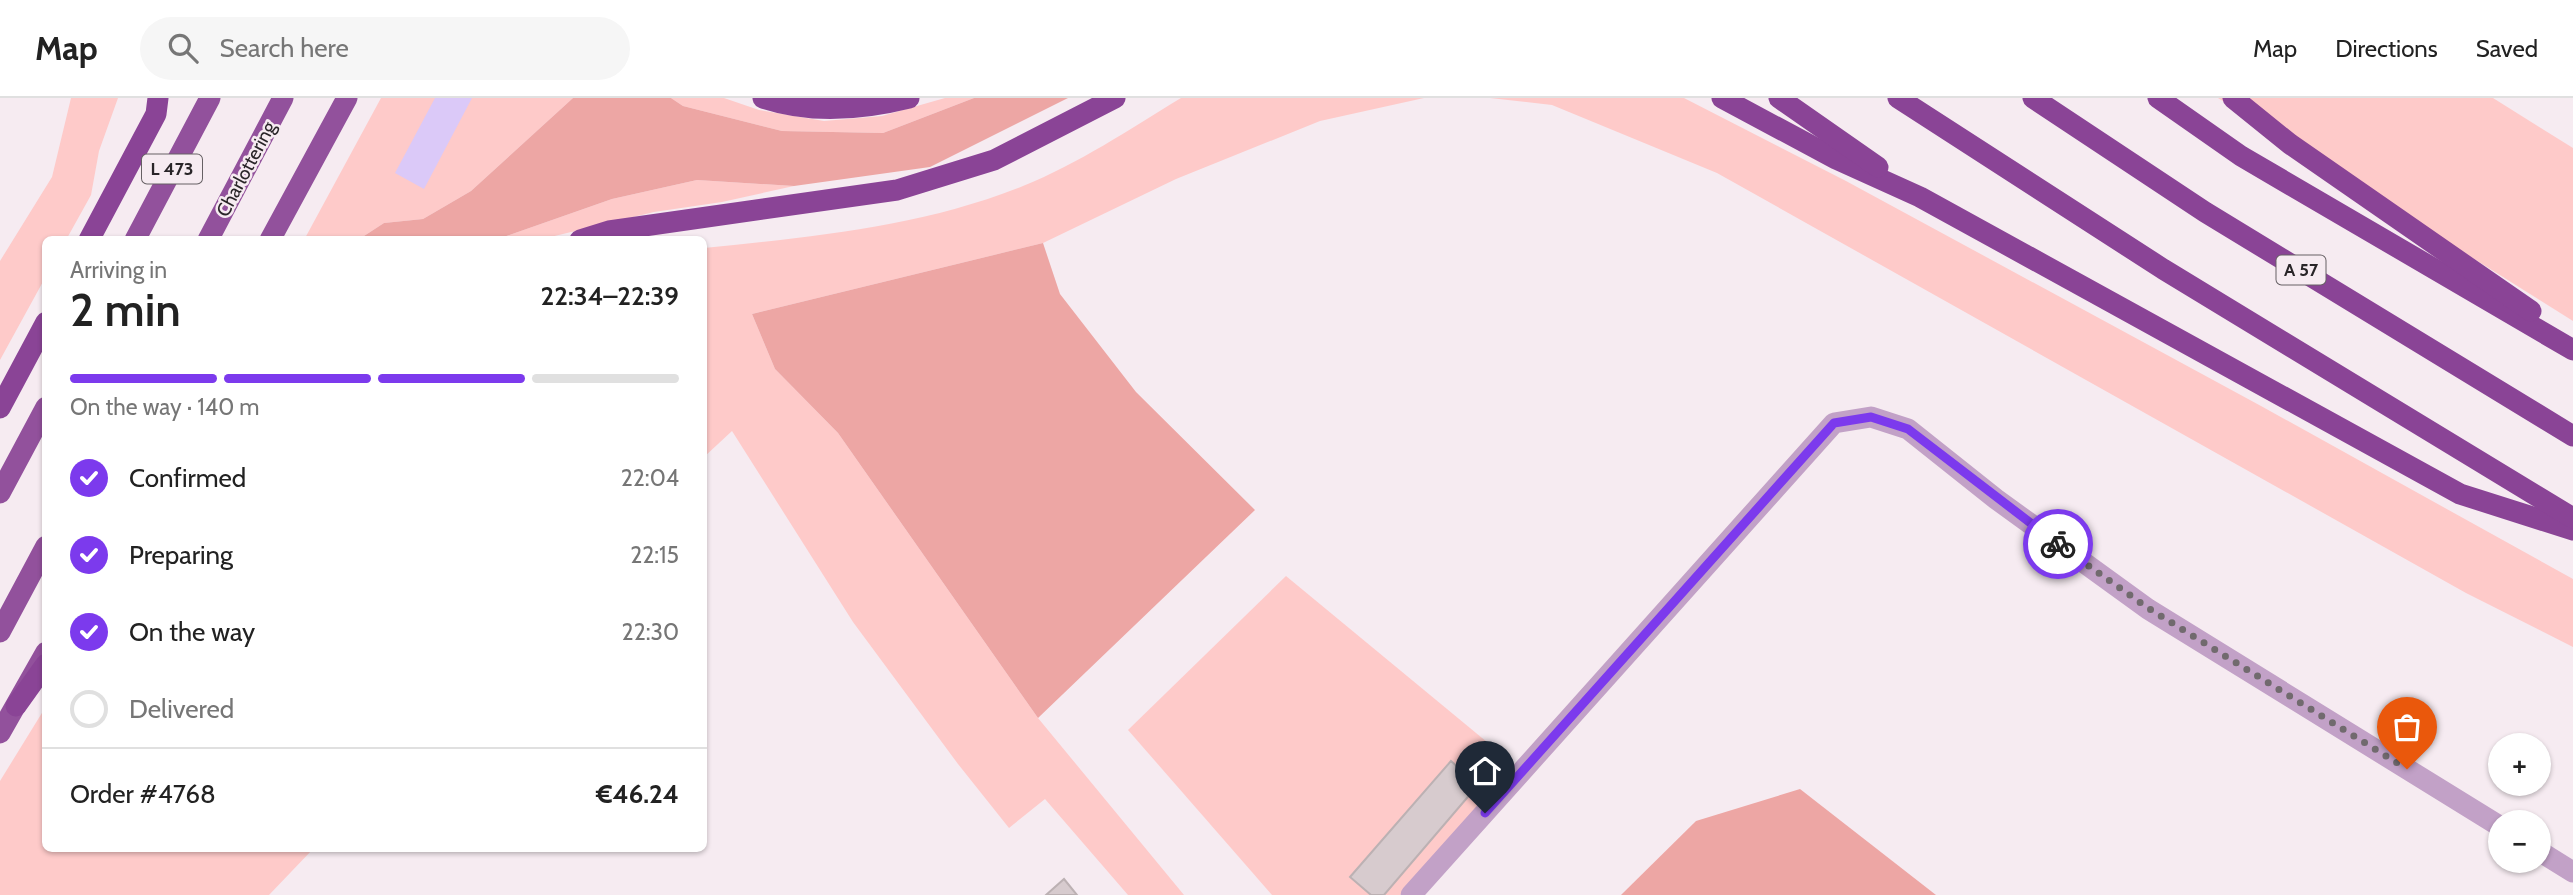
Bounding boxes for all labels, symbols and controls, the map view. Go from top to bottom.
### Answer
search box [140,17,630,80]
text: Map [35,28,98,68]
icon: search [164,29,202,67]
text: Search here [220,32,349,64]
text: Map [2253,34,2297,63]
text: Directions [2335,34,2438,63]
text: Saved [2476,34,2538,63]
street label: Charlottering [211,117,281,220]
road number: L 473 [142,154,202,184]
text: Arriving in [70,256,167,284]
road number: A 57 [2276,256,2326,285]
text: 22:34–22:39 [541,280,679,312]
text: 2 min [70,282,181,338]
text: On the way · 140 m [70,393,260,421]
icon: check [70,459,108,497]
text: Confirmed [129,462,246,494]
text: 22:04 [621,464,679,492]
courier [2023,509,2093,579]
icon: bike [2039,525,2077,563]
icon: check [70,536,108,574]
text: Preparing [129,539,233,571]
text: 22:15 [630,541,679,569]
icon: check [70,613,108,651]
text: On the way [129,616,255,648]
text: 22:30 [622,618,679,646]
text: Delivered [129,693,234,725]
pin [2377,697,2437,769]
icon: bag [2388,708,2426,746]
map controls [2488,733,2551,873]
button: + [2488,733,2551,796]
pin [1455,741,1515,813]
icon: home [1466,752,1504,790]
text: Order #4768 [70,778,216,810]
text: €46.24 [596,778,679,810]
button: − [2488,810,2551,873]

